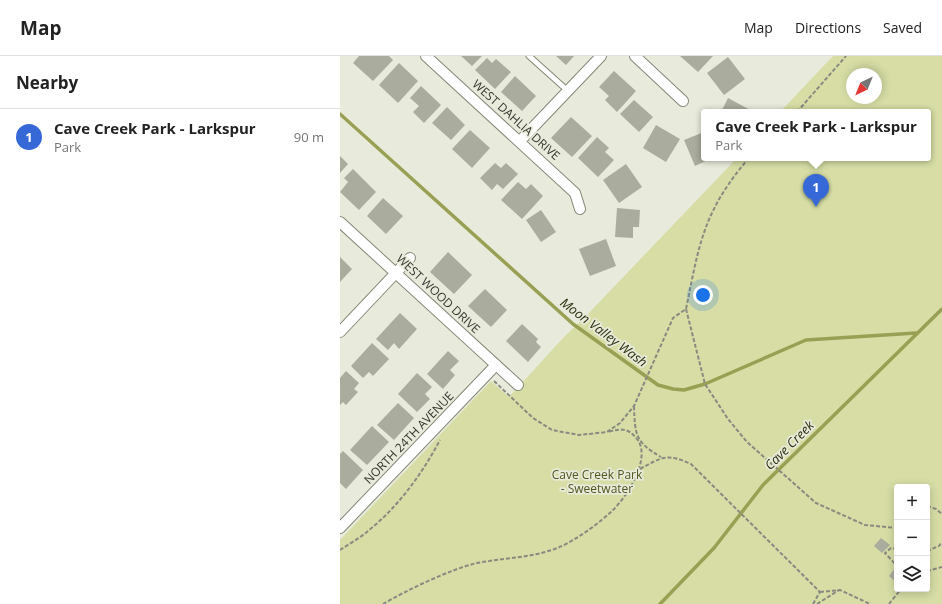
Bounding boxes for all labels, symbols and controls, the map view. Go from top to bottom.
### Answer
text: Map [20,15,61,41]
text: Map [744,18,773,37]
text: Directions [795,18,861,37]
text: Saved [883,18,922,37]
north arrow [846,68,882,104]
text: Nearby [16,71,78,94]
street label: WEST DAHLIA DRIVE [469,76,564,164]
popup [701,109,931,161]
text: Cave Creek Park - Larkspur [715,116,917,136]
text: Cave Creek Park - Larkspur [54,118,256,138]
text: 1 [25,128,33,146]
text: 90 m [294,128,324,146]
text: Park [715,136,742,154]
text: Park [54,138,81,156]
pin: 1 [803,174,829,207]
street label: WEST WOOD DRIVE [393,250,484,337]
your location [693,285,713,305]
water label: Moon Valley Wash [557,293,651,371]
street label: NORTH 24TH AVENUE [360,388,457,488]
water label: Cave Creek [760,416,818,474]
park label: Cave Creek Park - Sweetwater [552,466,643,497]
map controls [894,484,930,592]
button: + [894,484,930,520]
button: − [894,520,930,556]
button: layers [894,556,930,592]

